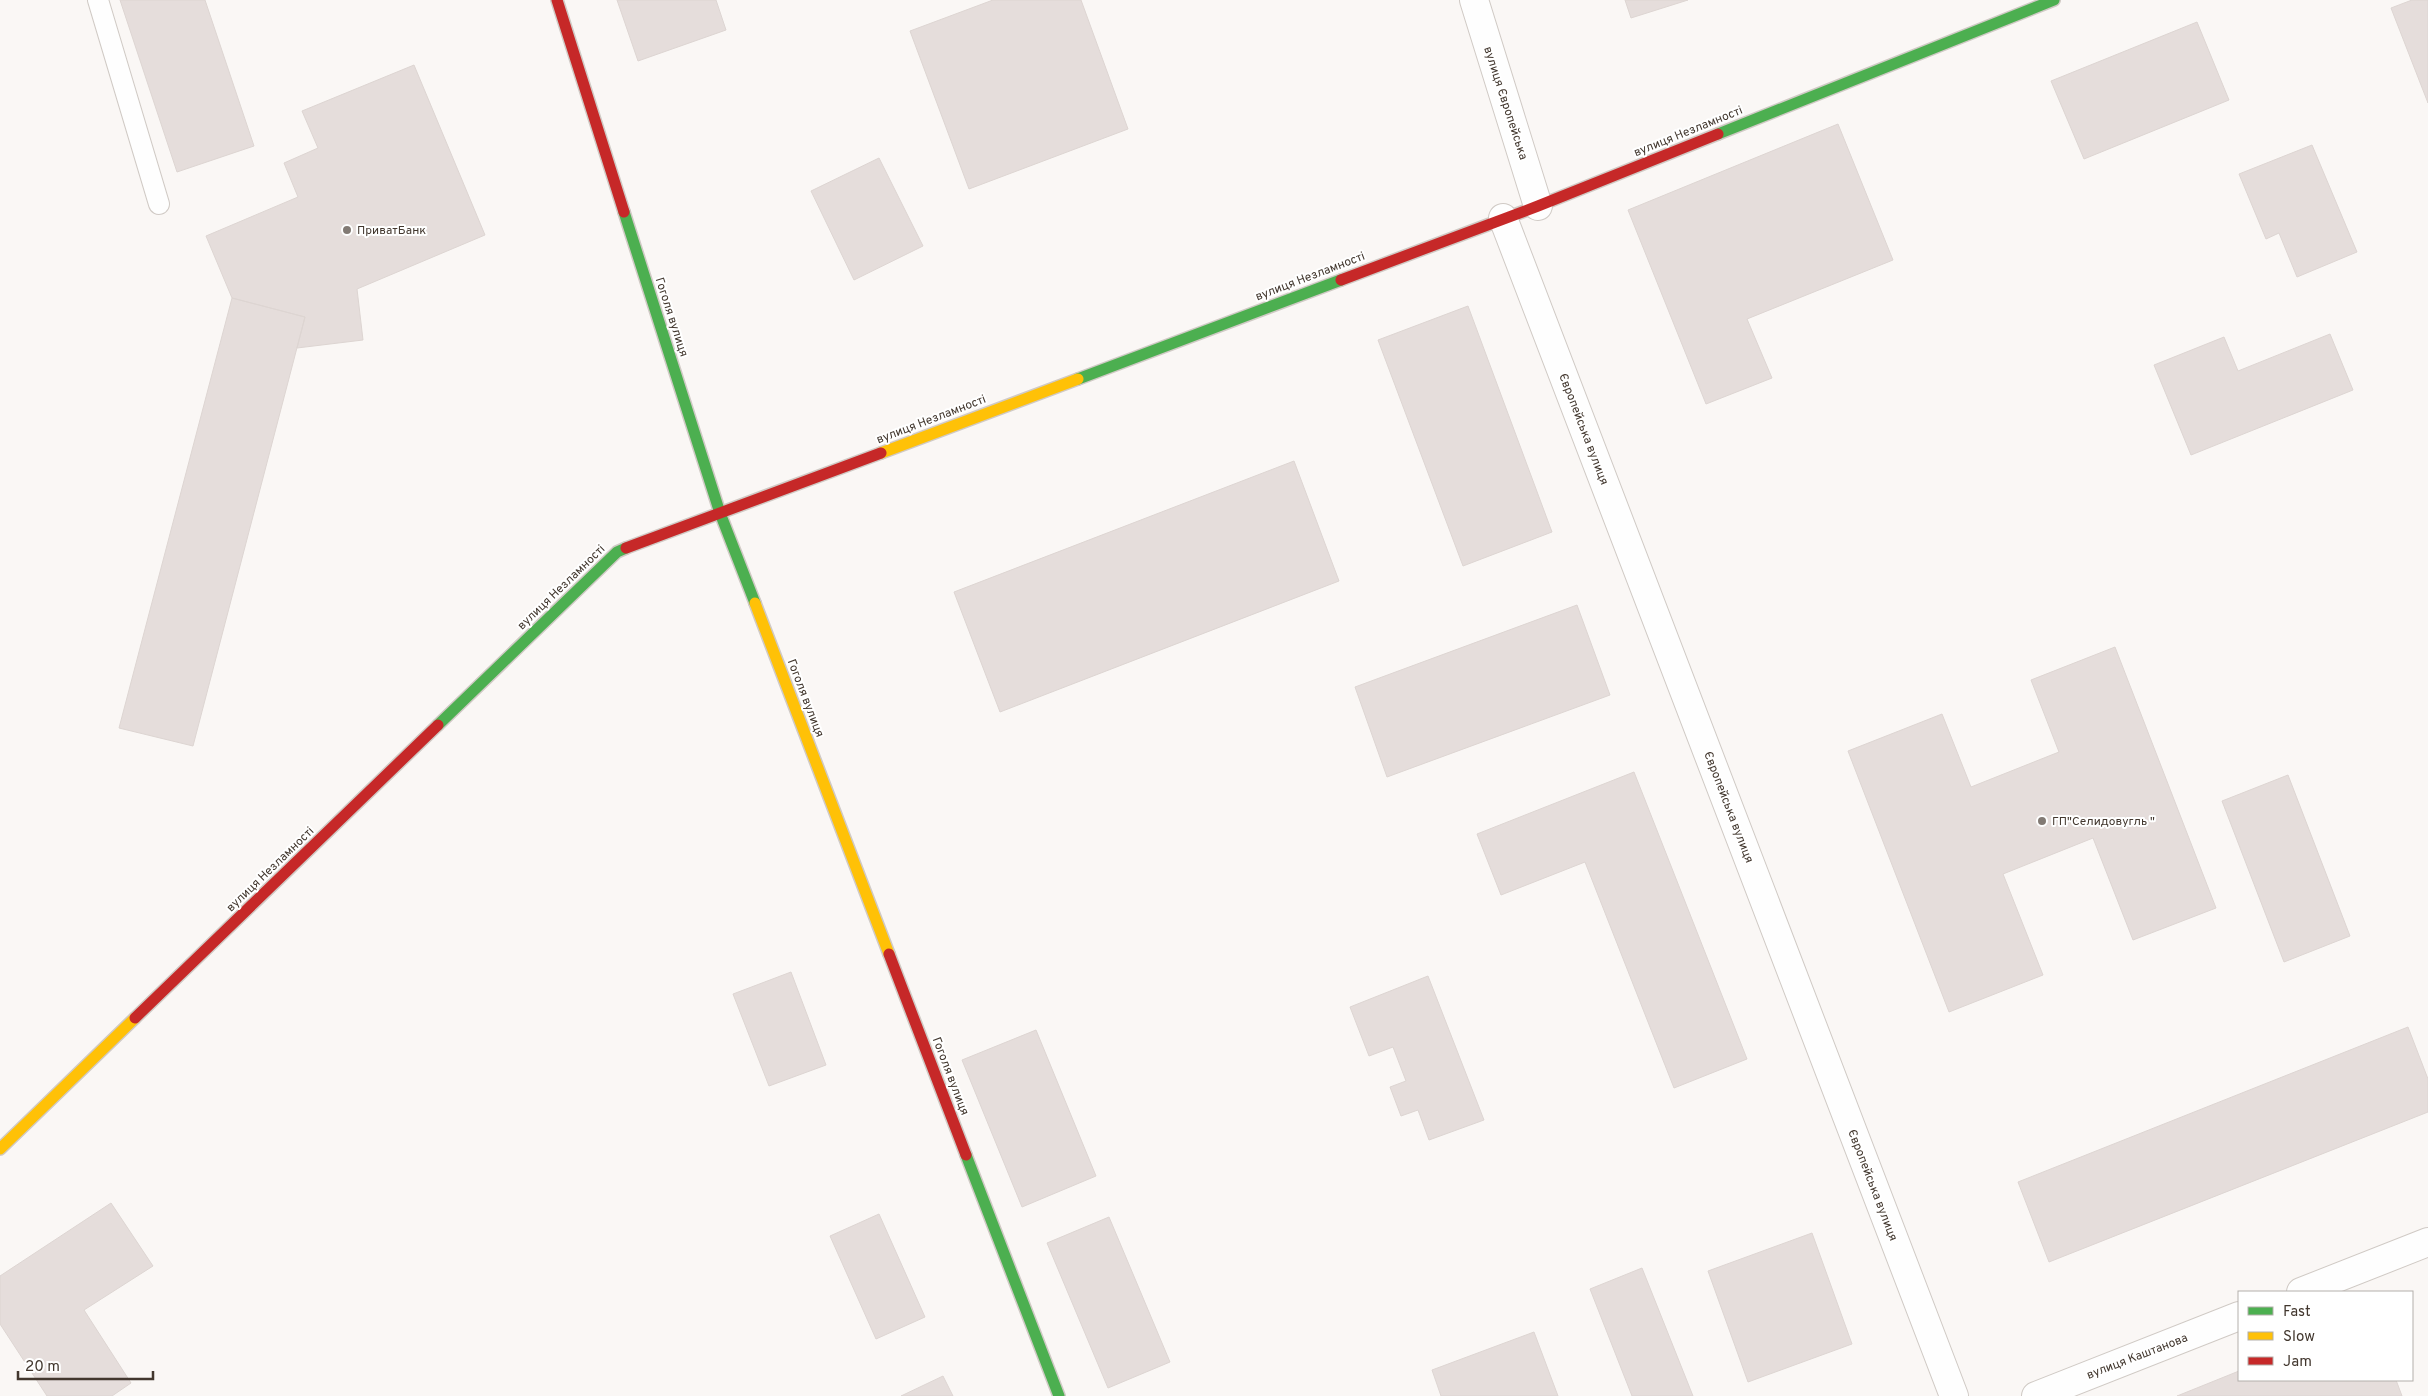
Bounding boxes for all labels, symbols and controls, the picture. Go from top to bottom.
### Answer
street label: вулиця Європейська [1479,45,1531,162]
street label: вулиця Незламності [1632,103,1745,161]
place label: ПриватБанк [357,223,426,239]
marker: ПриватБанк [341,224,353,236]
street label: вулиця Незламності [1253,249,1367,305]
street label: Гоголя вулиця [651,276,691,359]
street label: Європейська вулиця [1554,371,1612,488]
street label: вулиця Незламності [874,392,988,448]
street label: вулиця Незламності [514,542,609,634]
street label: Гоголя вулиця [783,657,827,740]
street label: Європейська вулиця [1699,749,1757,866]
place label: ГП"Селидовугль " [2052,814,2155,830]
marker: ГП"Селидовугль " [2036,815,2048,827]
street label: вулиця Незламності [223,824,318,916]
street label: Гоголя вулиця [928,1035,972,1118]
street label: Європейська вулиця [1843,1127,1901,1244]
legend [2238,1291,2413,1381]
text: Fast [2283,1303,2311,1322]
text: Slow [2283,1328,2315,1347]
street label: вулиця Каштанова [2084,1330,2190,1384]
scale bar [18,1348,152,1380]
text: Jam [2283,1353,2312,1372]
text: 20 m [25,1358,60,1377]

